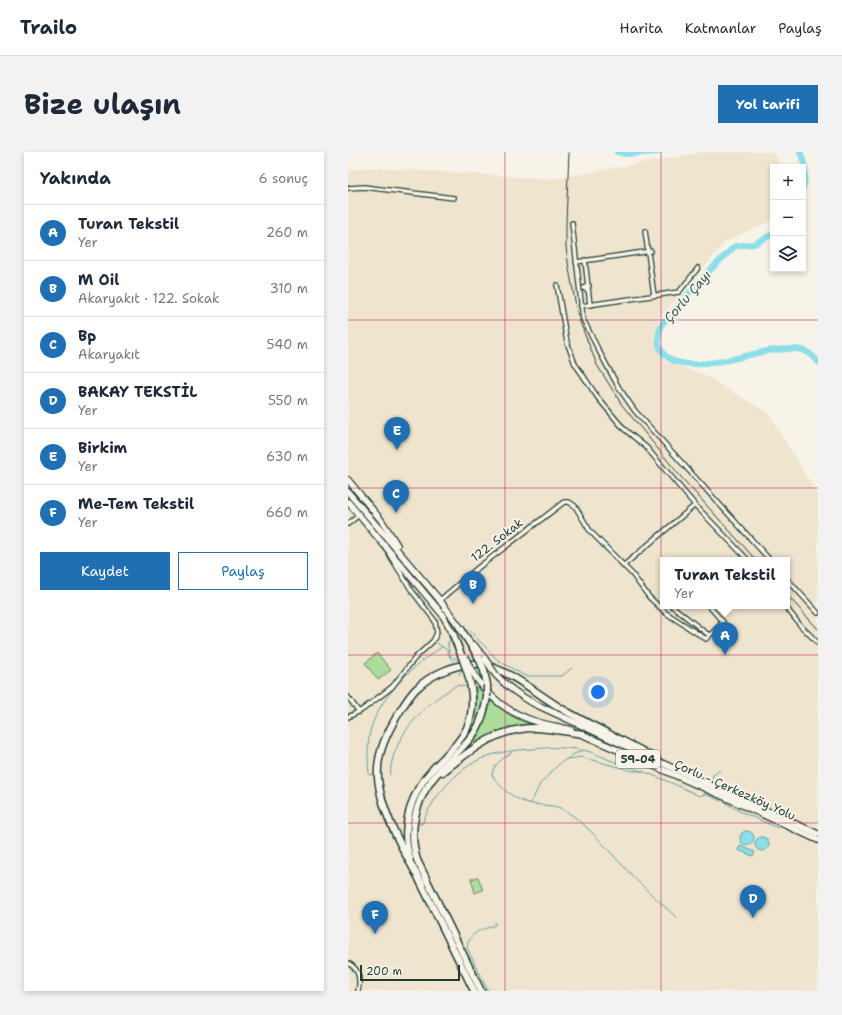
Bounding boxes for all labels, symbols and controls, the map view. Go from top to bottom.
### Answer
text: Trailo [20,15,77,40]
text: Harita [620,19,663,37]
text: Katmanlar [685,19,756,37]
text: Paylaş [778,19,822,37]
text: Bize ulaşın [24,85,181,123]
button: Yol tarifi [718,85,818,123]
map controls [770,164,806,272]
button: + [770,164,806,200]
text: Yakında [40,167,111,189]
text: 6 sonuç [259,170,308,187]
button: − [770,200,806,236]
text: Turan Tekstil [78,214,179,234]
text: A [48,224,58,241]
text: 260 m [266,224,308,241]
text: Yer [78,234,98,251]
button: layers [770,236,806,272]
water label: Çorlu Çayı [660,266,715,326]
text: M Oil [78,270,119,290]
text: B [49,280,57,297]
text: 310 m [270,280,308,297]
text: Akaryakıt · 122. Sokak [78,290,219,307]
text: Bp [78,326,96,346]
text: C [49,336,57,353]
text: 540 m [267,336,308,353]
text: Akaryakıt [78,346,140,363]
text: BAKAY TEKSTİL [78,382,197,402]
text: D [48,392,58,409]
text: 550 m [268,392,308,409]
text: Yer [78,402,98,419]
pin: E [384,417,410,450]
text: Birkim [78,438,127,458]
text: E [49,448,57,465]
text: 630 m [266,448,308,465]
text: Yer [78,458,98,475]
pin: C [383,480,409,513]
text: Me-Tem Tekstil [78,494,194,514]
text: F [49,504,57,521]
text: 660 m [266,504,308,521]
text: Yer [78,514,98,531]
street label: 122. Sokak [468,515,526,565]
button: Kaydet [40,552,170,590]
button: Paylaş [178,552,308,590]
popup [660,557,790,609]
text: Turan Tekstil [674,565,776,585]
pin: B [460,571,486,604]
text: Yer [674,585,694,602]
pin: A [712,622,738,655]
your location [588,682,608,702]
road number: 59-04 [616,750,660,768]
street label: Çorlu - Çerkezköy Yolu [672,756,798,824]
pin: D [740,885,766,918]
pin: F [362,901,388,934]
scale bar [360,963,460,982]
text: 200 m [366,964,402,979]

